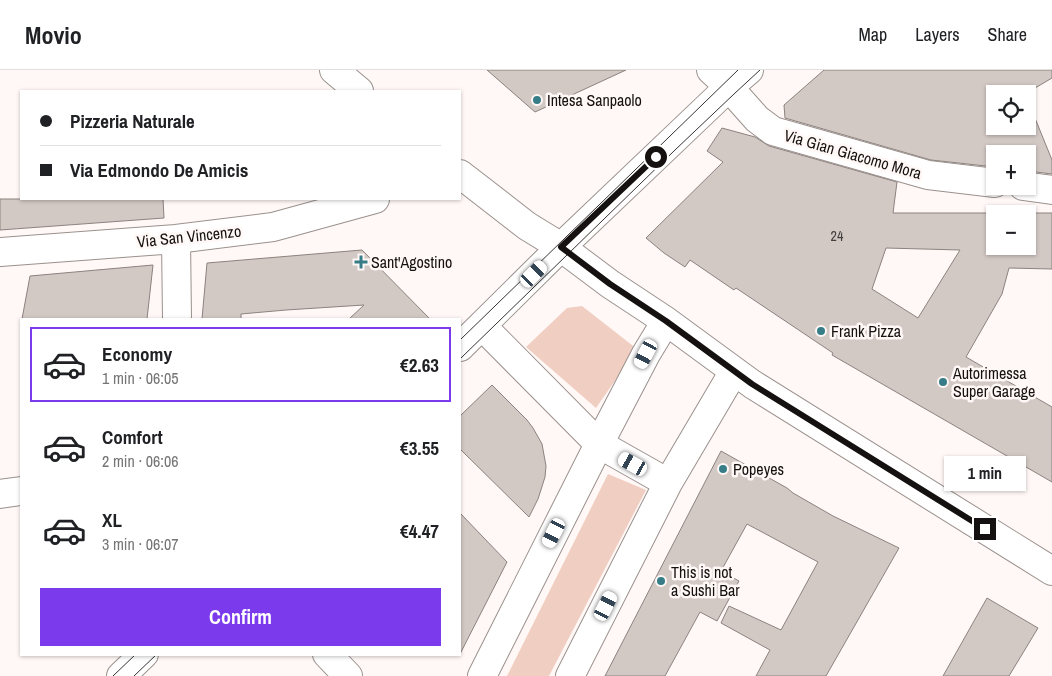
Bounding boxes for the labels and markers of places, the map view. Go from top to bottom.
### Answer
place label: Intesa Sanpaolo [547,89,642,111]
marker: Intesa Sanpaolo [531,94,543,106]
place label: Sant'Agostino [371,251,452,273]
marker: Sant'Agostino [355,256,367,268]
place label: Frank Pizza [831,320,902,342]
marker: Frank Pizza [815,325,827,337]
place label: Autorimessa Super Garage [952,362,1035,402]
marker: Autorimessa Super Garage [937,376,949,388]
place label: Popeyes [733,458,784,480]
marker: Popeyes [717,463,729,475]
place label: This is not a Sushi Bar [671,561,740,601]
marker: This is not a Sushi Bar [655,575,667,587]

